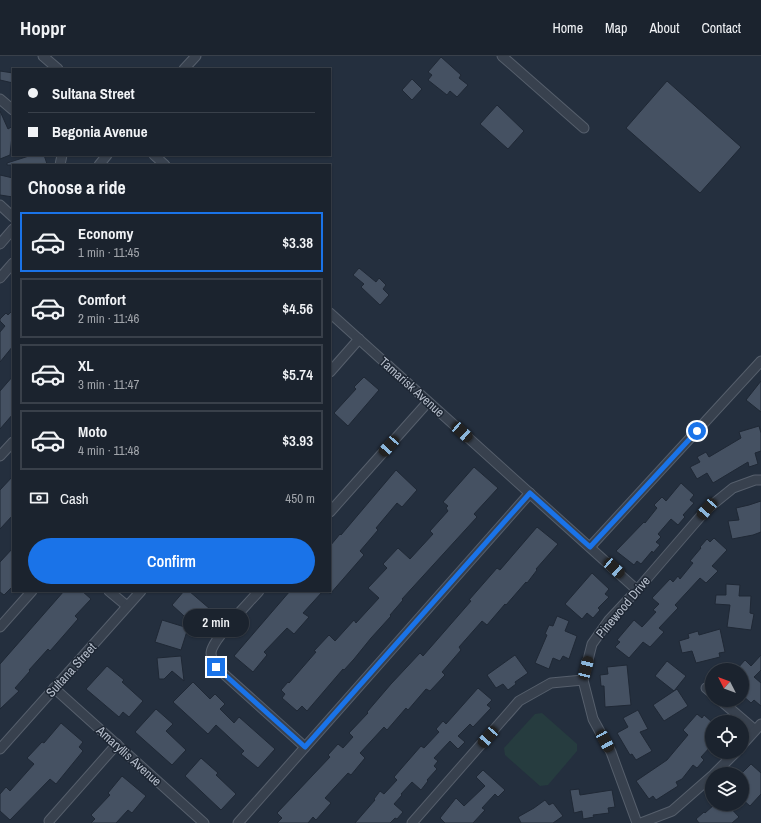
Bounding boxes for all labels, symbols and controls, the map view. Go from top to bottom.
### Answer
text: Hoppr [20,15,66,41]
text: Home [552,19,583,37]
text: Map [605,19,627,37]
text: About [649,19,679,37]
text: Contact [701,19,741,37]
text: Sultana Street [52,83,135,104]
text: Begonia Avenue [52,121,147,142]
text: Choose a ride [28,175,126,200]
text: Economy [78,223,133,244]
icon: car [30,224,66,260]
text: $3.38 [282,232,313,253]
text: 1 min · 11:45 [78,244,139,261]
text: Comfort [78,289,126,310]
icon: car [30,290,66,326]
text: $4.56 [282,298,313,319]
text: 2 min · 11:46 [78,310,139,327]
street label: Tamarisk Avenue [376,353,448,421]
text: XL [78,355,94,376]
icon: car [30,356,66,392]
text: $5.74 [282,364,313,385]
text: 3 min · 11:47 [78,376,139,393]
car [449,420,475,444]
text: Moto [78,421,107,442]
icon: car [30,422,66,458]
route start [688,422,706,440]
text: $3.93 [282,430,313,451]
car [377,433,401,459]
text: 4 min · 11:48 [78,442,139,459]
icon: cash [28,487,50,509]
text: Cash [60,488,89,509]
text: 450 m [285,490,315,507]
car [695,496,719,522]
button: Confirm [28,538,315,584]
car [601,556,627,580]
street label: Pinewood Drive [592,572,654,642]
callout: 2 min [183,609,249,637]
text: 2 min [202,614,230,631]
street label: Sultana Street [42,639,100,701]
car [577,655,595,681]
route end [207,658,225,676]
north arrow [705,663,749,707]
map controls [705,663,749,811]
button: locate [705,715,749,759]
street label: Amaryllis Avenue [92,722,165,790]
car [476,724,500,750]
car [594,728,616,754]
button: layers [705,767,749,811]

